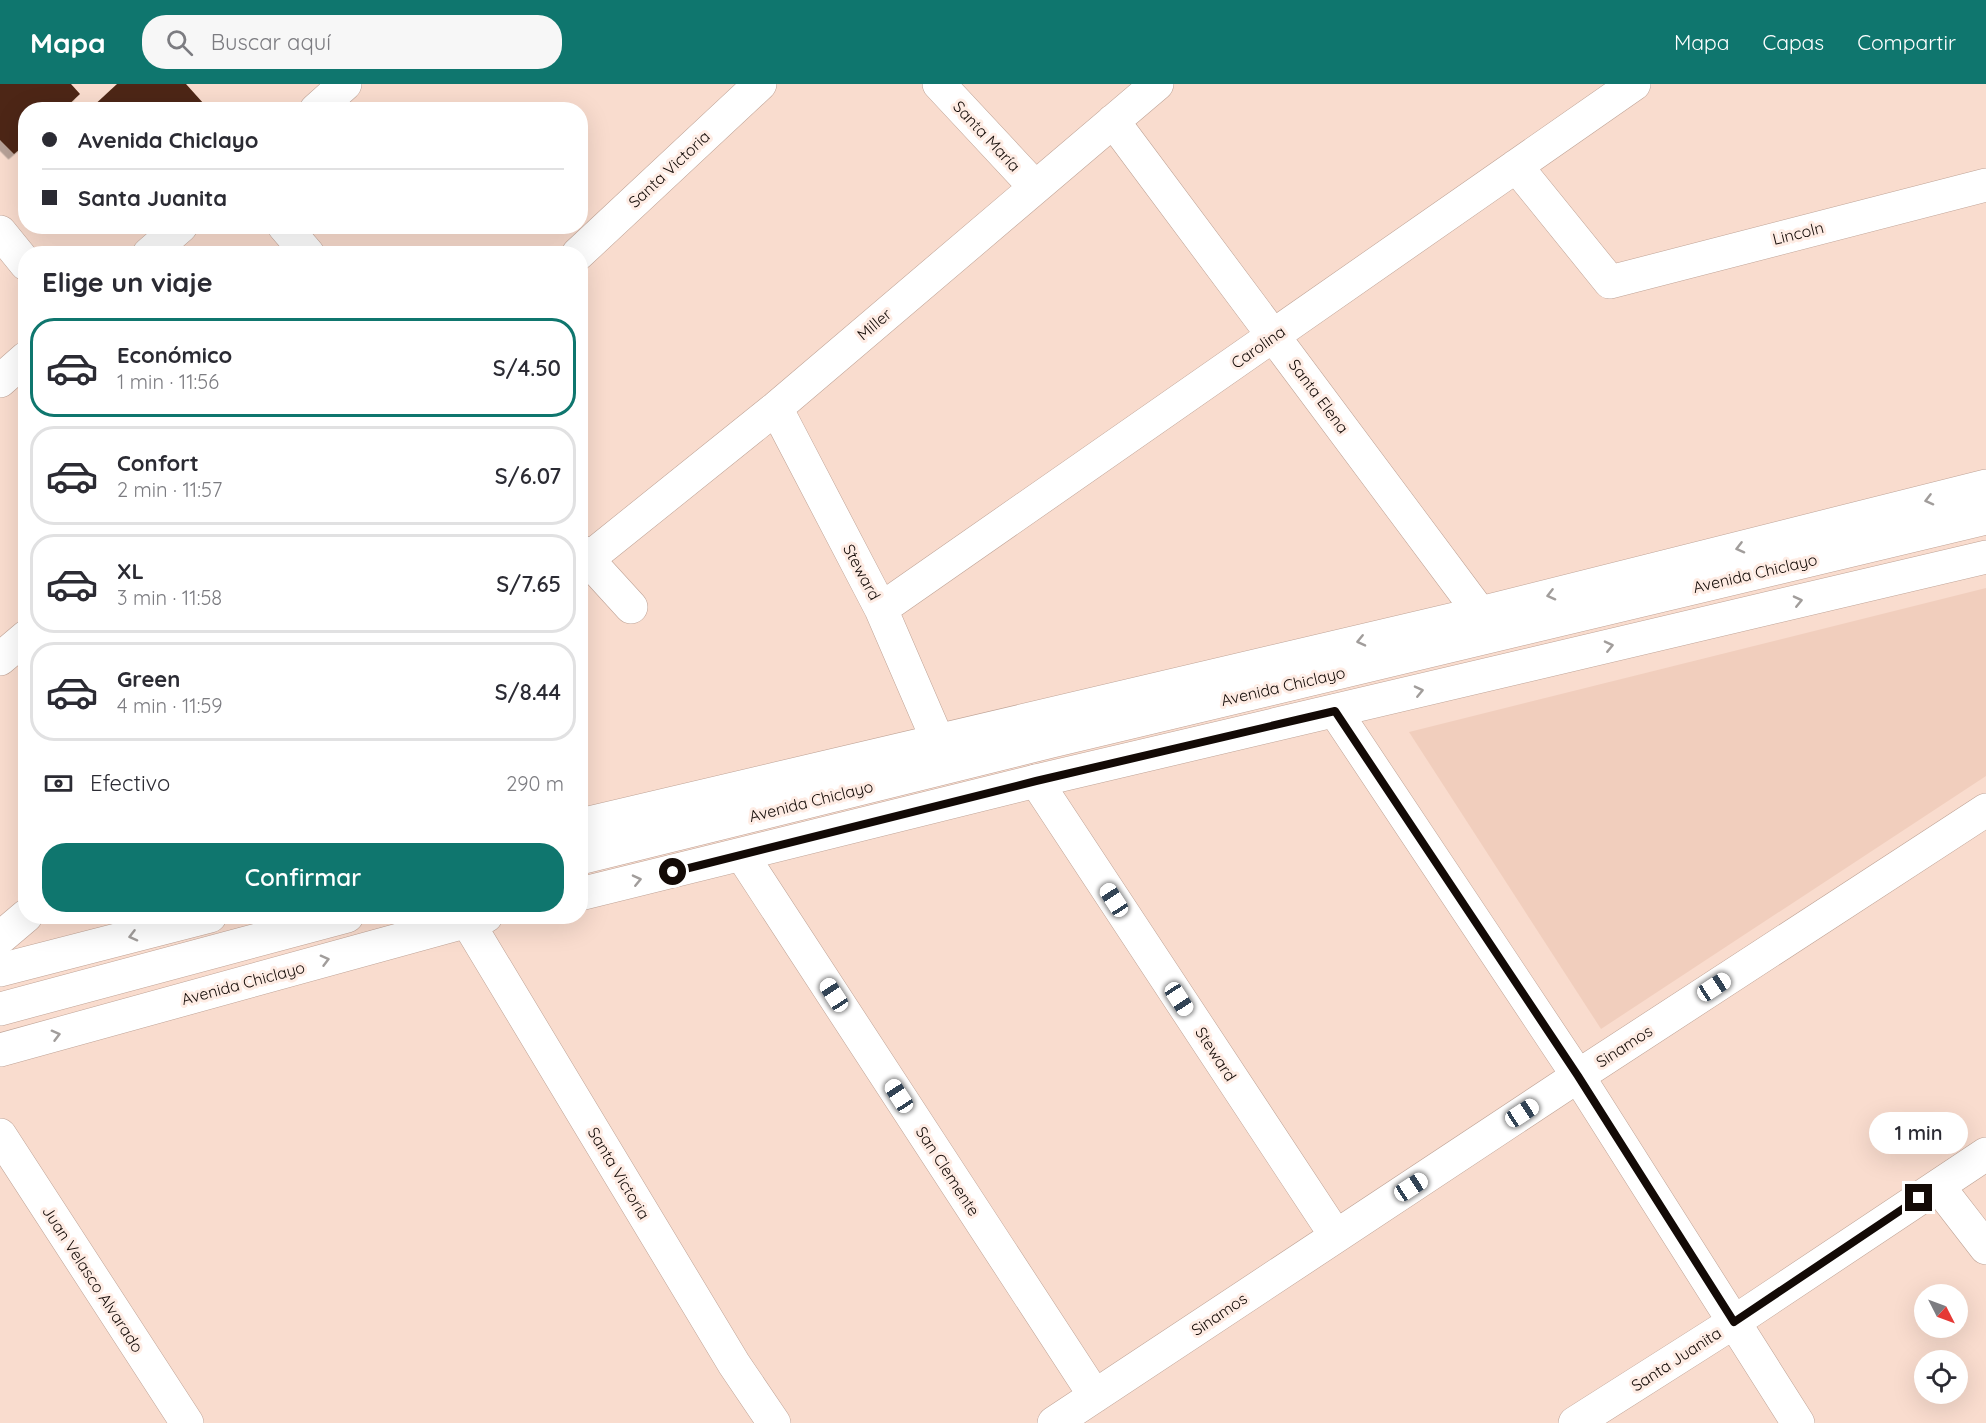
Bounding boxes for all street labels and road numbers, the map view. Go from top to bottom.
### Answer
street label: Santa María [949,96,1025,176]
street label: Santa Victoria [624,126,714,212]
street label: Lincoln [1770,217,1826,249]
street label: Miller [853,304,895,344]
street label: Carolina [1227,321,1289,373]
street label: Santa Elena [1285,355,1353,437]
street label: Steward [839,541,885,603]
street label: Avenida Chiclayo [1691,549,1819,597]
street label: Avenida Chiclayo [1219,662,1347,710]
street label: Avenida Chiclayo [747,776,875,826]
street label: Avenida Chiclayo [179,957,307,1009]
street label: Sinamos [1592,1020,1656,1072]
street label: Steward [1191,1023,1241,1085]
street label: Santa Victoria [584,1123,654,1223]
street label: San Clemente [912,1123,984,1219]
street label: Juan Velasco Alvarado [38,1202,148,1356]
street label: Sinamos [1187,1288,1251,1340]
street label: Santa Juanita [1627,1323,1725,1395]

